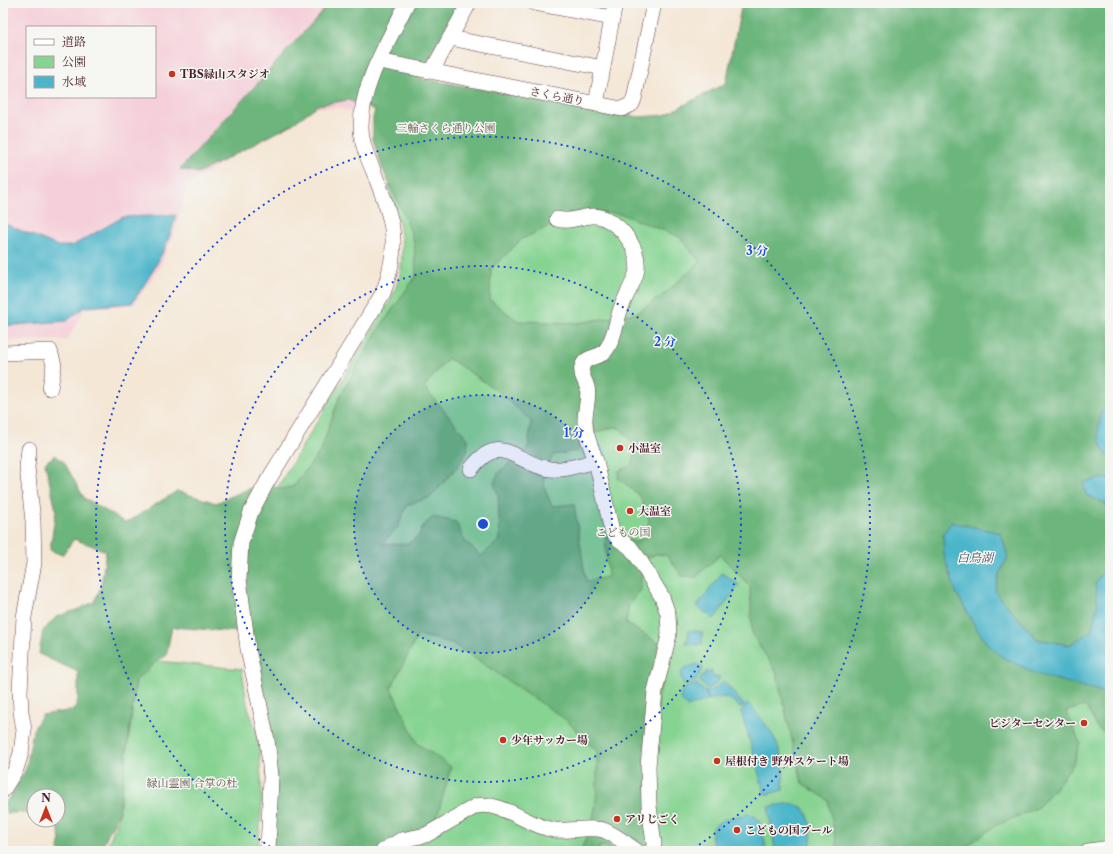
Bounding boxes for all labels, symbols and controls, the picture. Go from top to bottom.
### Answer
legend [26,26,156,98]
text: 道路 [62,34,86,49]
text: 公園 [62,54,86,69]
place label: TBS緑山スタジオ [180,67,270,81]
marker: TBS緑山スタジオ [167,69,177,79]
text: 水域 [62,74,86,89]
street label: さくら通り [529,84,585,108]
park label: 三輪さくら通り公園 [397,121,496,135]
text: 3 分 [746,243,768,258]
text: 2 分 [654,334,676,349]
text: 1 分 [564,425,584,440]
place label: 小温室 [628,441,661,455]
marker: 小温室 [615,443,625,453]
place label: 大温室 [638,504,671,518]
marker: 大温室 [625,506,635,516]
centre of rings [476,517,490,531]
park label: こどもの国 [596,525,651,539]
water label: 白鳥湖 [957,550,995,565]
place label: ビジターセンター [989,716,1076,730]
marker: ビジターセンター [1079,718,1089,728]
place label: 少年サッカー場 [511,733,588,747]
marker: 少年サッカー場 [498,735,508,745]
place label: 屋根付き 野外スケート場 [725,754,849,768]
marker: 屋根付き 野外スケート場 [712,756,722,766]
park label: 緑山霊園 合掌の杜 [147,776,237,790]
north arrow [26,788,66,828]
text: N [41,791,51,805]
place label: アリじごく [625,812,680,826]
marker: アリじごく [612,814,622,824]
place label: こどもの国プール [745,823,832,837]
marker: こどもの国プール [732,825,742,835]

